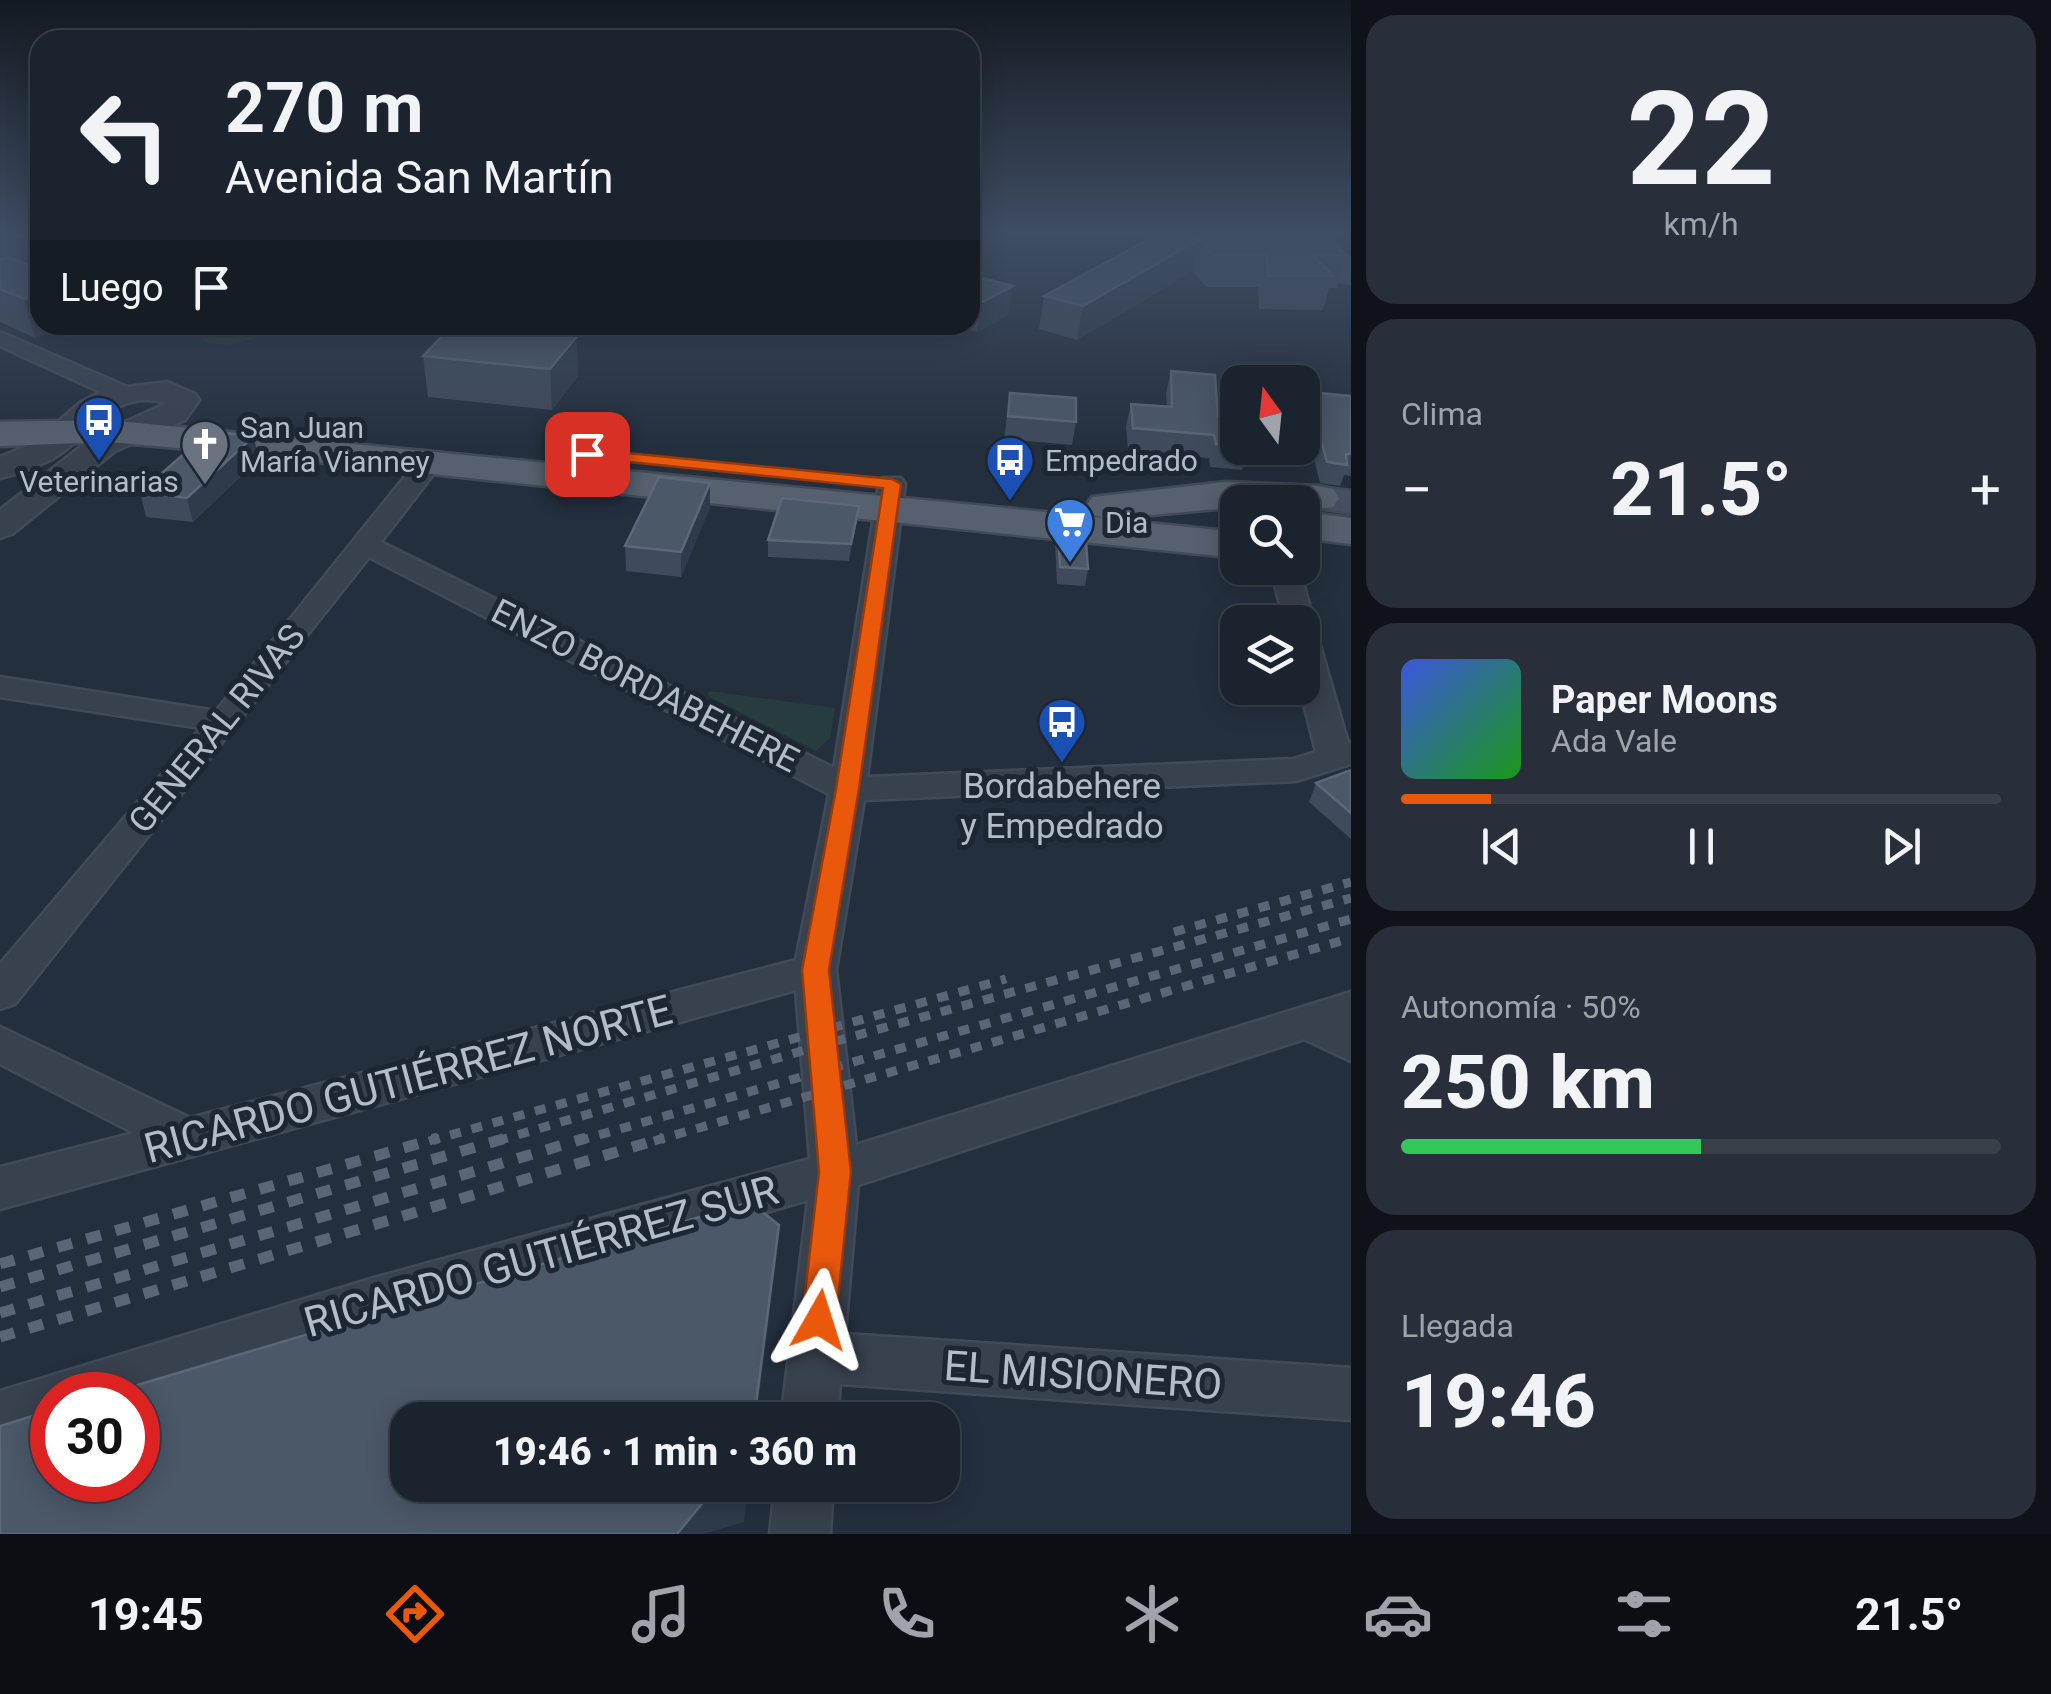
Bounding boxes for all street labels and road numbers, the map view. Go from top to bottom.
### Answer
street label: ENZO BORDABEHERE [485,591,805,781]
street label: GENERAL RIVAS [120,617,314,841]
street label: RICARDO GUTIÉRREZ NORTE [139,985,677,1173]
street label: RICARDO GUTIÉRREZ SUR [299,1165,783,1347]
street label: EL MISIONERO [942,1341,1224,1409]

